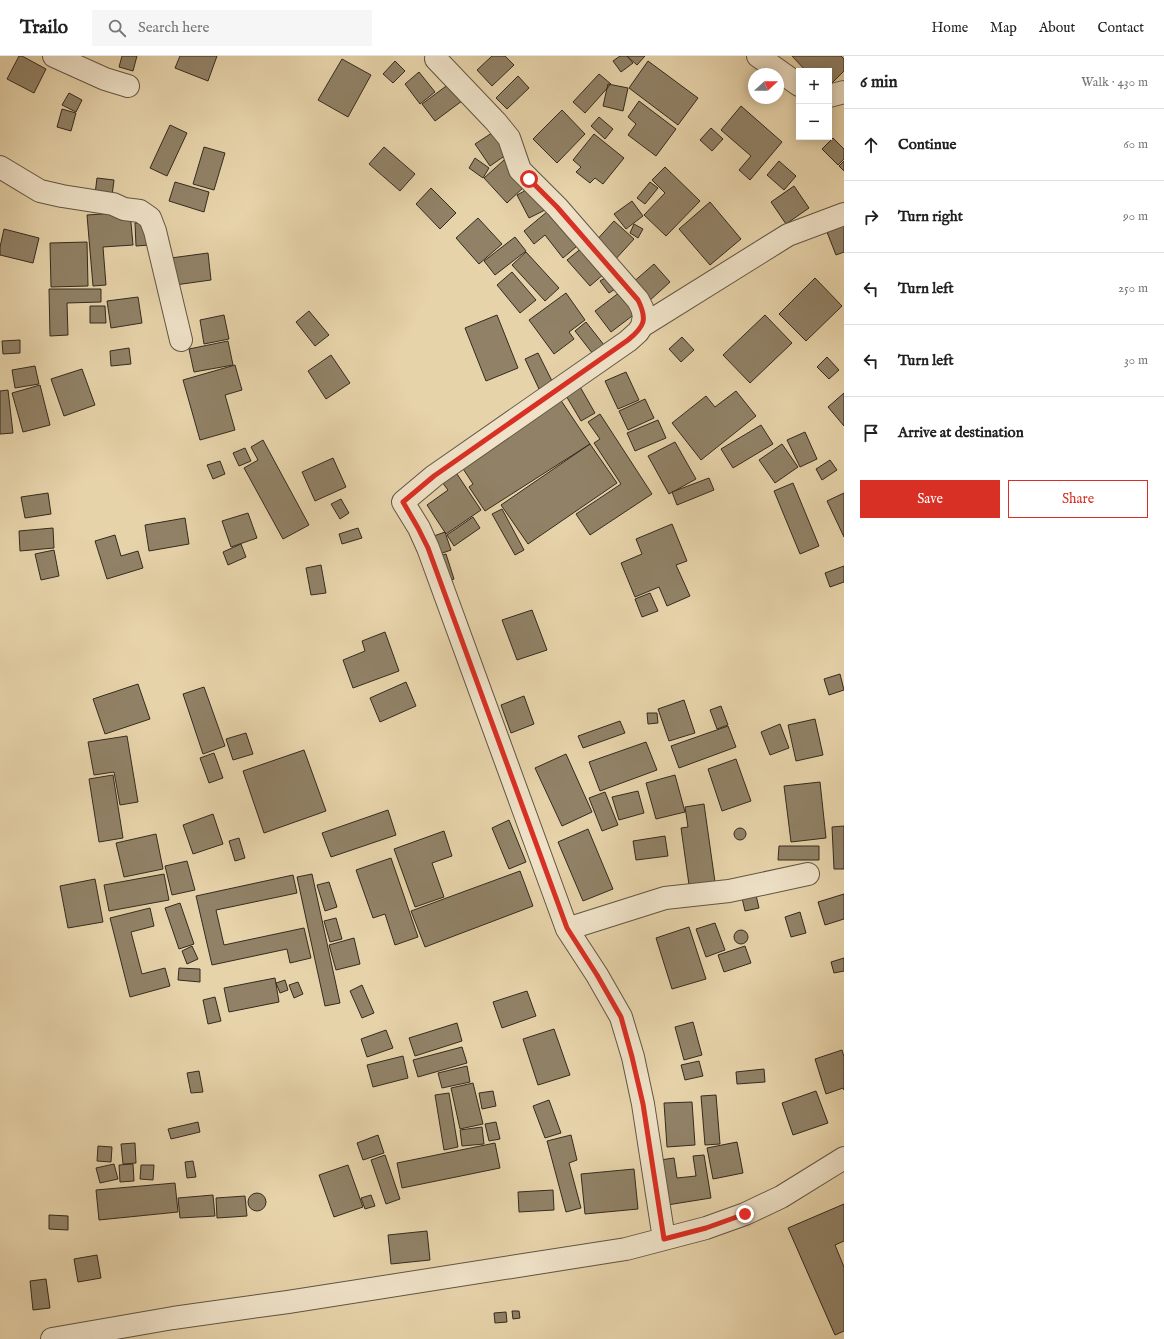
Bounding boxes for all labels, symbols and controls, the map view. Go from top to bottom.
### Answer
search box [92,10,372,46]
text: Trailo [20,16,68,40]
icon: search [106,17,128,39]
text: Search here [138,18,209,37]
text: Home [932,19,968,37]
text: Map [990,19,1017,37]
text: About [1039,19,1075,37]
text: Contact [1097,19,1144,37]
north arrow [748,68,784,104]
map controls [796,68,832,140]
button: + [796,68,832,104]
text: 6 min [860,72,898,93]
text: Walk · 430 m [1081,74,1148,91]
button: − [796,104,832,140]
icon: ahead [860,134,882,156]
text: Continue [898,135,956,154]
text: 60 m [1123,136,1148,153]
route start [520,170,538,188]
icon: right [860,206,882,228]
text: Turn right [898,207,963,226]
text: 90 m [1123,208,1148,225]
icon: left [860,278,882,300]
text: Turn left [898,279,954,298]
text: 250 m [1118,280,1148,297]
icon: left [860,350,882,372]
text: Turn left [898,351,954,370]
text: 30 m [1124,352,1148,369]
icon: arrive [860,422,882,444]
text: Arrive at destination [898,423,1024,442]
button: Save [860,480,1000,518]
button: Share [1008,480,1148,518]
route end [736,1205,754,1223]

